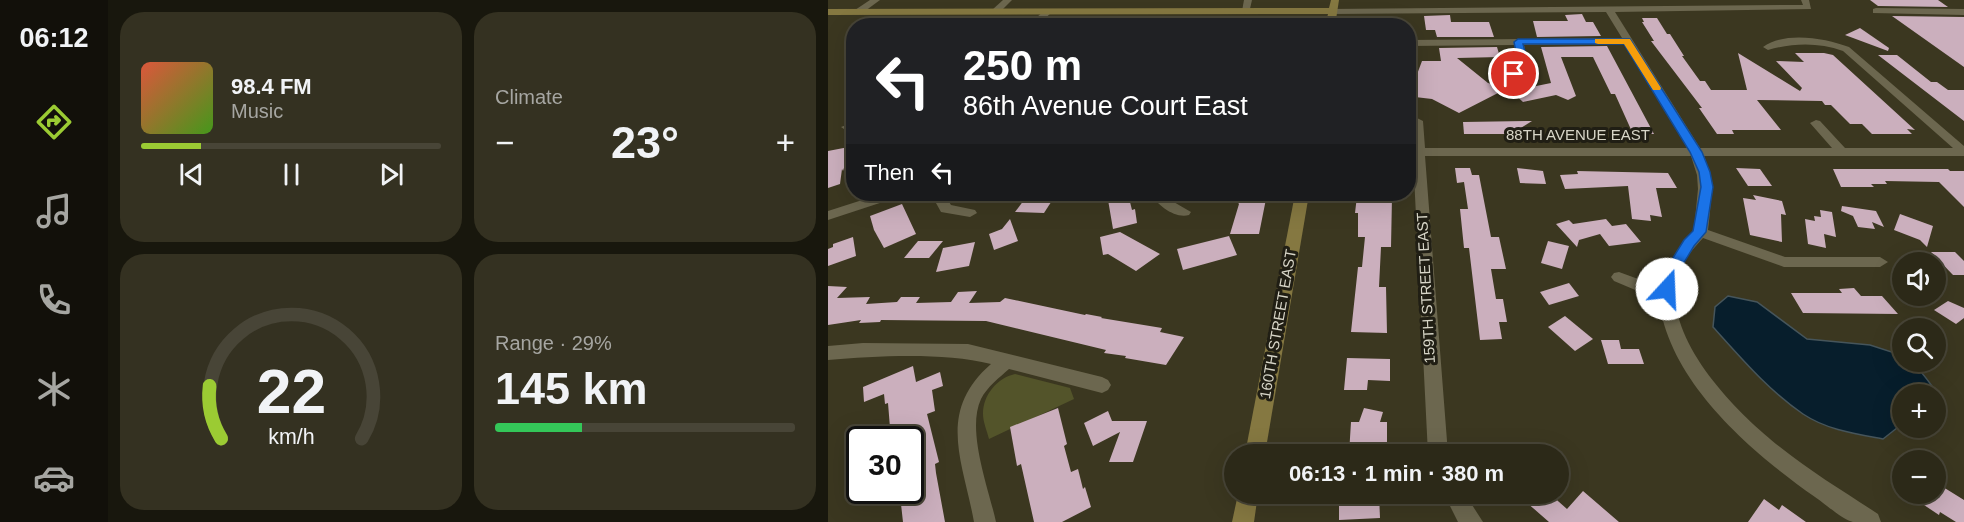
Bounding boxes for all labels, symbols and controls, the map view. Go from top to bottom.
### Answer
text: 06:12 [19,23,89,53]
icon: left [864,42,942,120]
text: 250 m [963,42,1082,89]
pin [1488,48,1539,99]
icon: arrive [1497,57,1530,90]
text: 98.4 FM [231,74,312,99]
text: Climate [495,86,563,108]
text: 86th Avenue Court East [963,91,1248,121]
text: Music [231,100,283,122]
icon: directions [33,101,75,143]
text: 23° [611,117,679,168]
text: − [495,124,514,161]
text: + [776,124,795,161]
street label: 88TH AVENUE EAST [1506,126,1650,143]
icon: left [926,156,959,189]
icon: previous [175,158,208,191]
icon: pause [275,158,308,191]
icon: next [375,158,408,191]
text: Then [864,160,914,185]
icon: music [33,190,75,232]
street label: 159TH STREET EAST [1413,212,1438,364]
street label: 160TH STREET EAST [1256,248,1299,400]
map controls [1892,252,1946,504]
button: sound [1892,252,1946,306]
position arrow [1635,257,1699,321]
icon: phone [33,279,75,321]
button: search [1892,318,1946,372]
text: Range · 29% [495,332,612,354]
text: 22 [256,357,326,426]
text: 145 km [495,363,648,414]
icon: climate [33,368,75,410]
button: + [1892,384,1946,438]
text: km/h [268,425,314,449]
speed limit sign: 30 [846,426,924,504]
button: − [1892,450,1946,504]
icon: car [33,457,75,499]
text: 06:13 · 1 min · 380 m [1289,461,1504,486]

